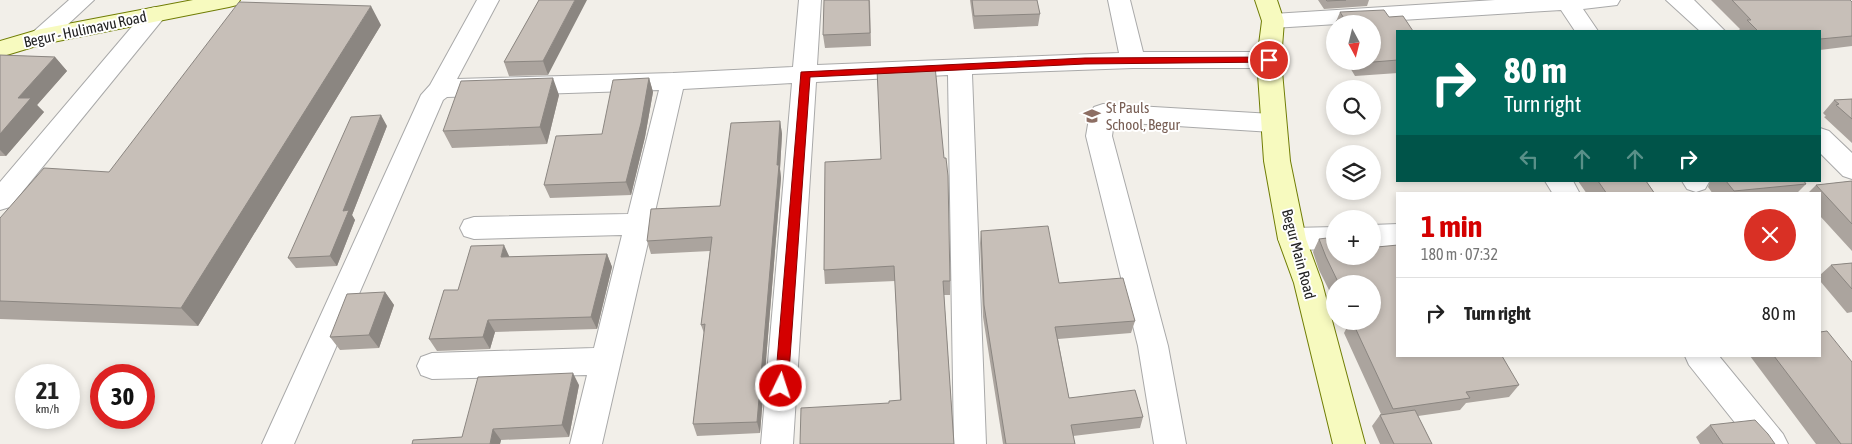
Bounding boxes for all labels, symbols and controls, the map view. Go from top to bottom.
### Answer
street label: Begur - Hulimavu Road [22,8,148,50]
north arrow [1326,15,1381,70]
map controls [1326,15,1381,330]
pin [1248,39,1290,81]
icon: arrive [1255,46,1283,74]
icon: right [1421,50,1486,115]
text: 80 m [1504,50,1567,90]
button: search [1326,80,1381,135]
text: Turn right [1504,91,1581,117]
place label: St Pauls School, Begur [1106,99,1181,133]
school or university icon: St Pauls School, Begur [1082,106,1102,126]
button: layers [1326,145,1381,200]
icon: left [1515,145,1543,173]
icon: ahead [1568,145,1596,173]
icon: ahead [1621,145,1649,173]
icon: right [1674,145,1702,173]
street label: Begur Main Road [1279,207,1319,301]
text: 1 min [1421,209,1482,243]
button: close [1744,209,1796,261]
button: + [1326,210,1381,265]
text: 180 m · 07:32 [1421,245,1498,263]
button: − [1326,275,1381,330]
icon: right [1421,299,1449,327]
text: Turn right [1464,302,1531,324]
text: 80 m [1762,302,1796,324]
position arrow [754,359,806,411]
speed limit sign: 30 [90,364,155,429]
text: 21 [36,376,59,404]
text: km/h [36,402,59,416]

